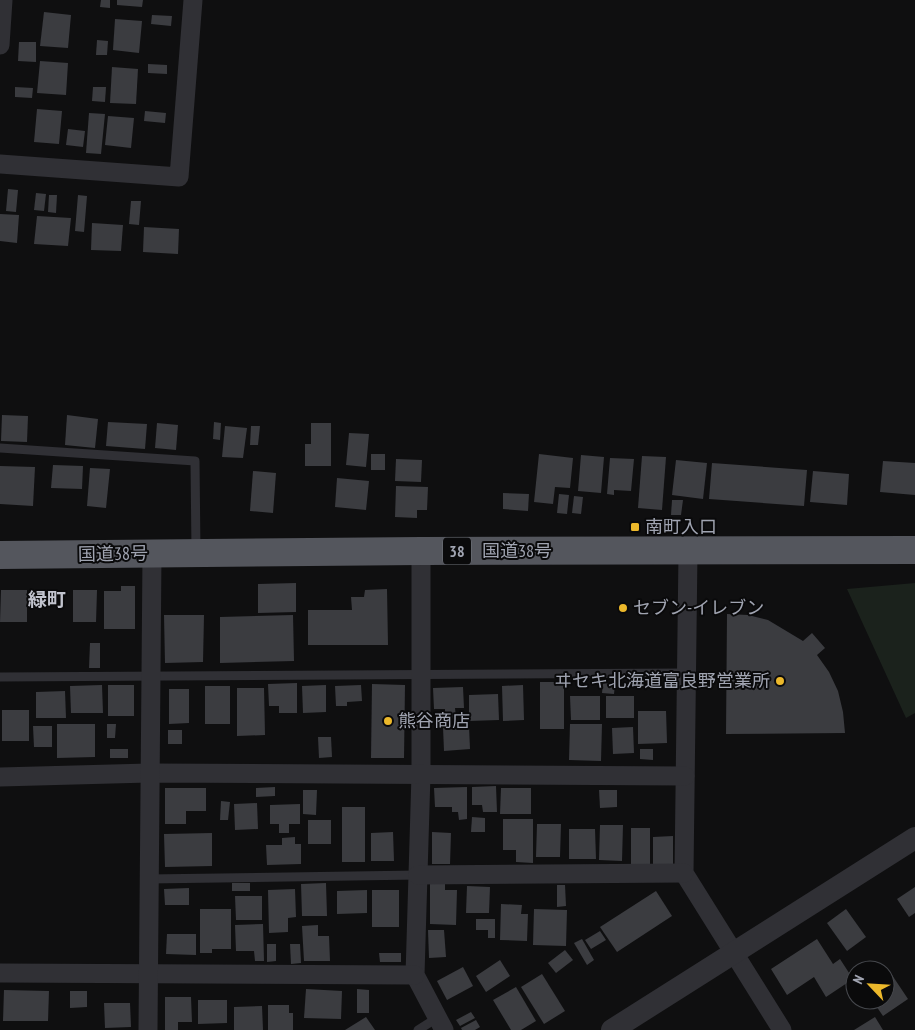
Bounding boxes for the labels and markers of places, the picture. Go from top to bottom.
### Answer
place label: 南町入口 [645,515,717,538]
marker: 南町入口 [629,521,641,533]
place label: セブン-イレブン [633,596,764,619]
marker: セブン-イレブン [617,602,629,614]
place label: ヰセキ北海道富良野営業所 [554,669,770,692]
marker: ヰセキ北海道富良野営業所 [774,675,786,687]
place label: 熊谷商店 [398,709,470,732]
marker: 熊谷商店 [382,715,394,727]

